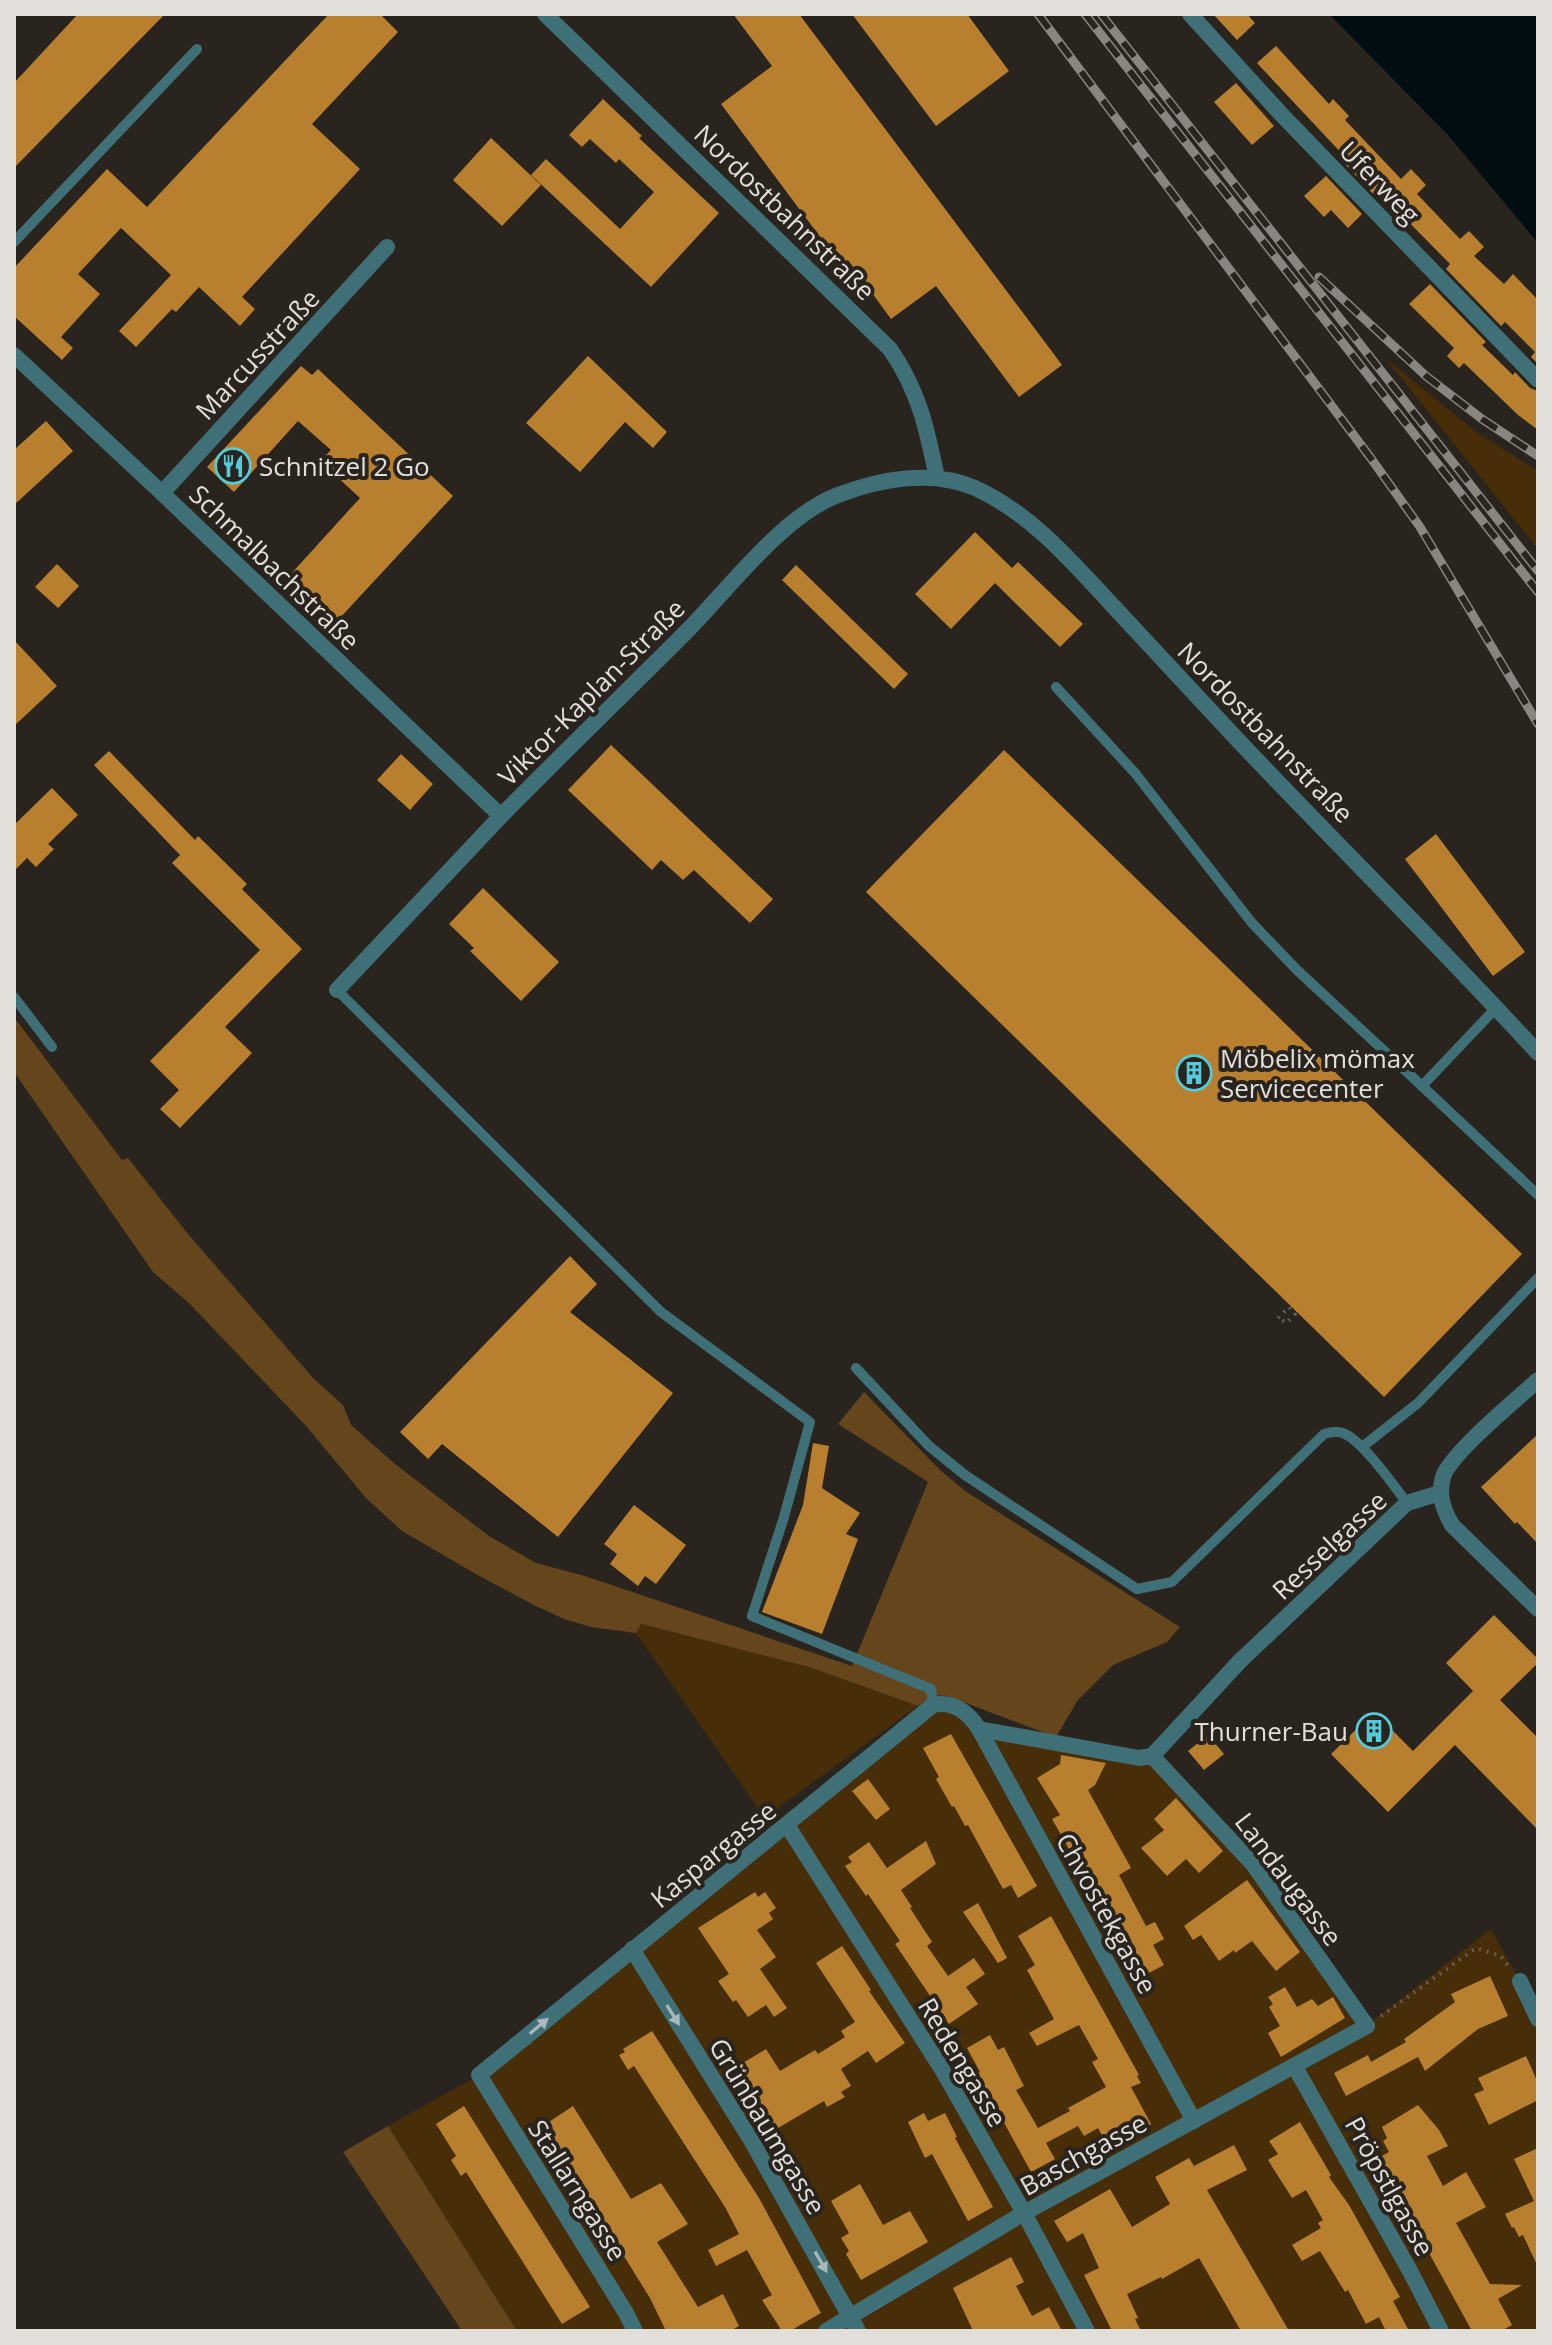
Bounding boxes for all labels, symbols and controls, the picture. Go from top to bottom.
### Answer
street label: Nordostbahnstraße [687,116,883,308]
street label: Uferweg [1332,133,1428,231]
street label: Marcusstraße [187,281,327,427]
restaurant icon: Schnitzel 2 Go [214,447,252,485]
place label: Schnitzel 2 Go [259,448,430,484]
street label: Schmalbachstraße [182,476,368,658]
street label: Viktor-Kaplan-Straße [490,591,692,793]
street label: Nordostbahnstraße [1170,634,1362,830]
place label: Möbelix mömax Servicecenter [1220,1040,1415,1106]
building icon: Möbelix mömax Servicecenter [1175,1054,1213,1092]
street label: Resselgasse [1264,1483,1394,1607]
building icon: Thurner-Bau [1355,1712,1393,1750]
place label: Thurner-Bau [1194,1713,1348,1749]
street label: Kaspargasse [643,1792,783,1916]
street label: Landaugasse [1227,1805,1351,1953]
street label: Chvostekgasse [1048,1826,1166,2000]
street label: Redengasse [910,1991,1016,2133]
one-way arrow [666,2004,680,2026]
one-way arrow [529,2017,550,2034]
street label: Grünbaumgasse [701,2031,835,2221]
street label: Baschgasse [1013,2104,1153,2204]
street label: Pröpstlgasse [1337,2110,1443,2262]
street label: Stallarngasse [520,2113,636,2267]
one-way arrow [814,2251,828,2273]

